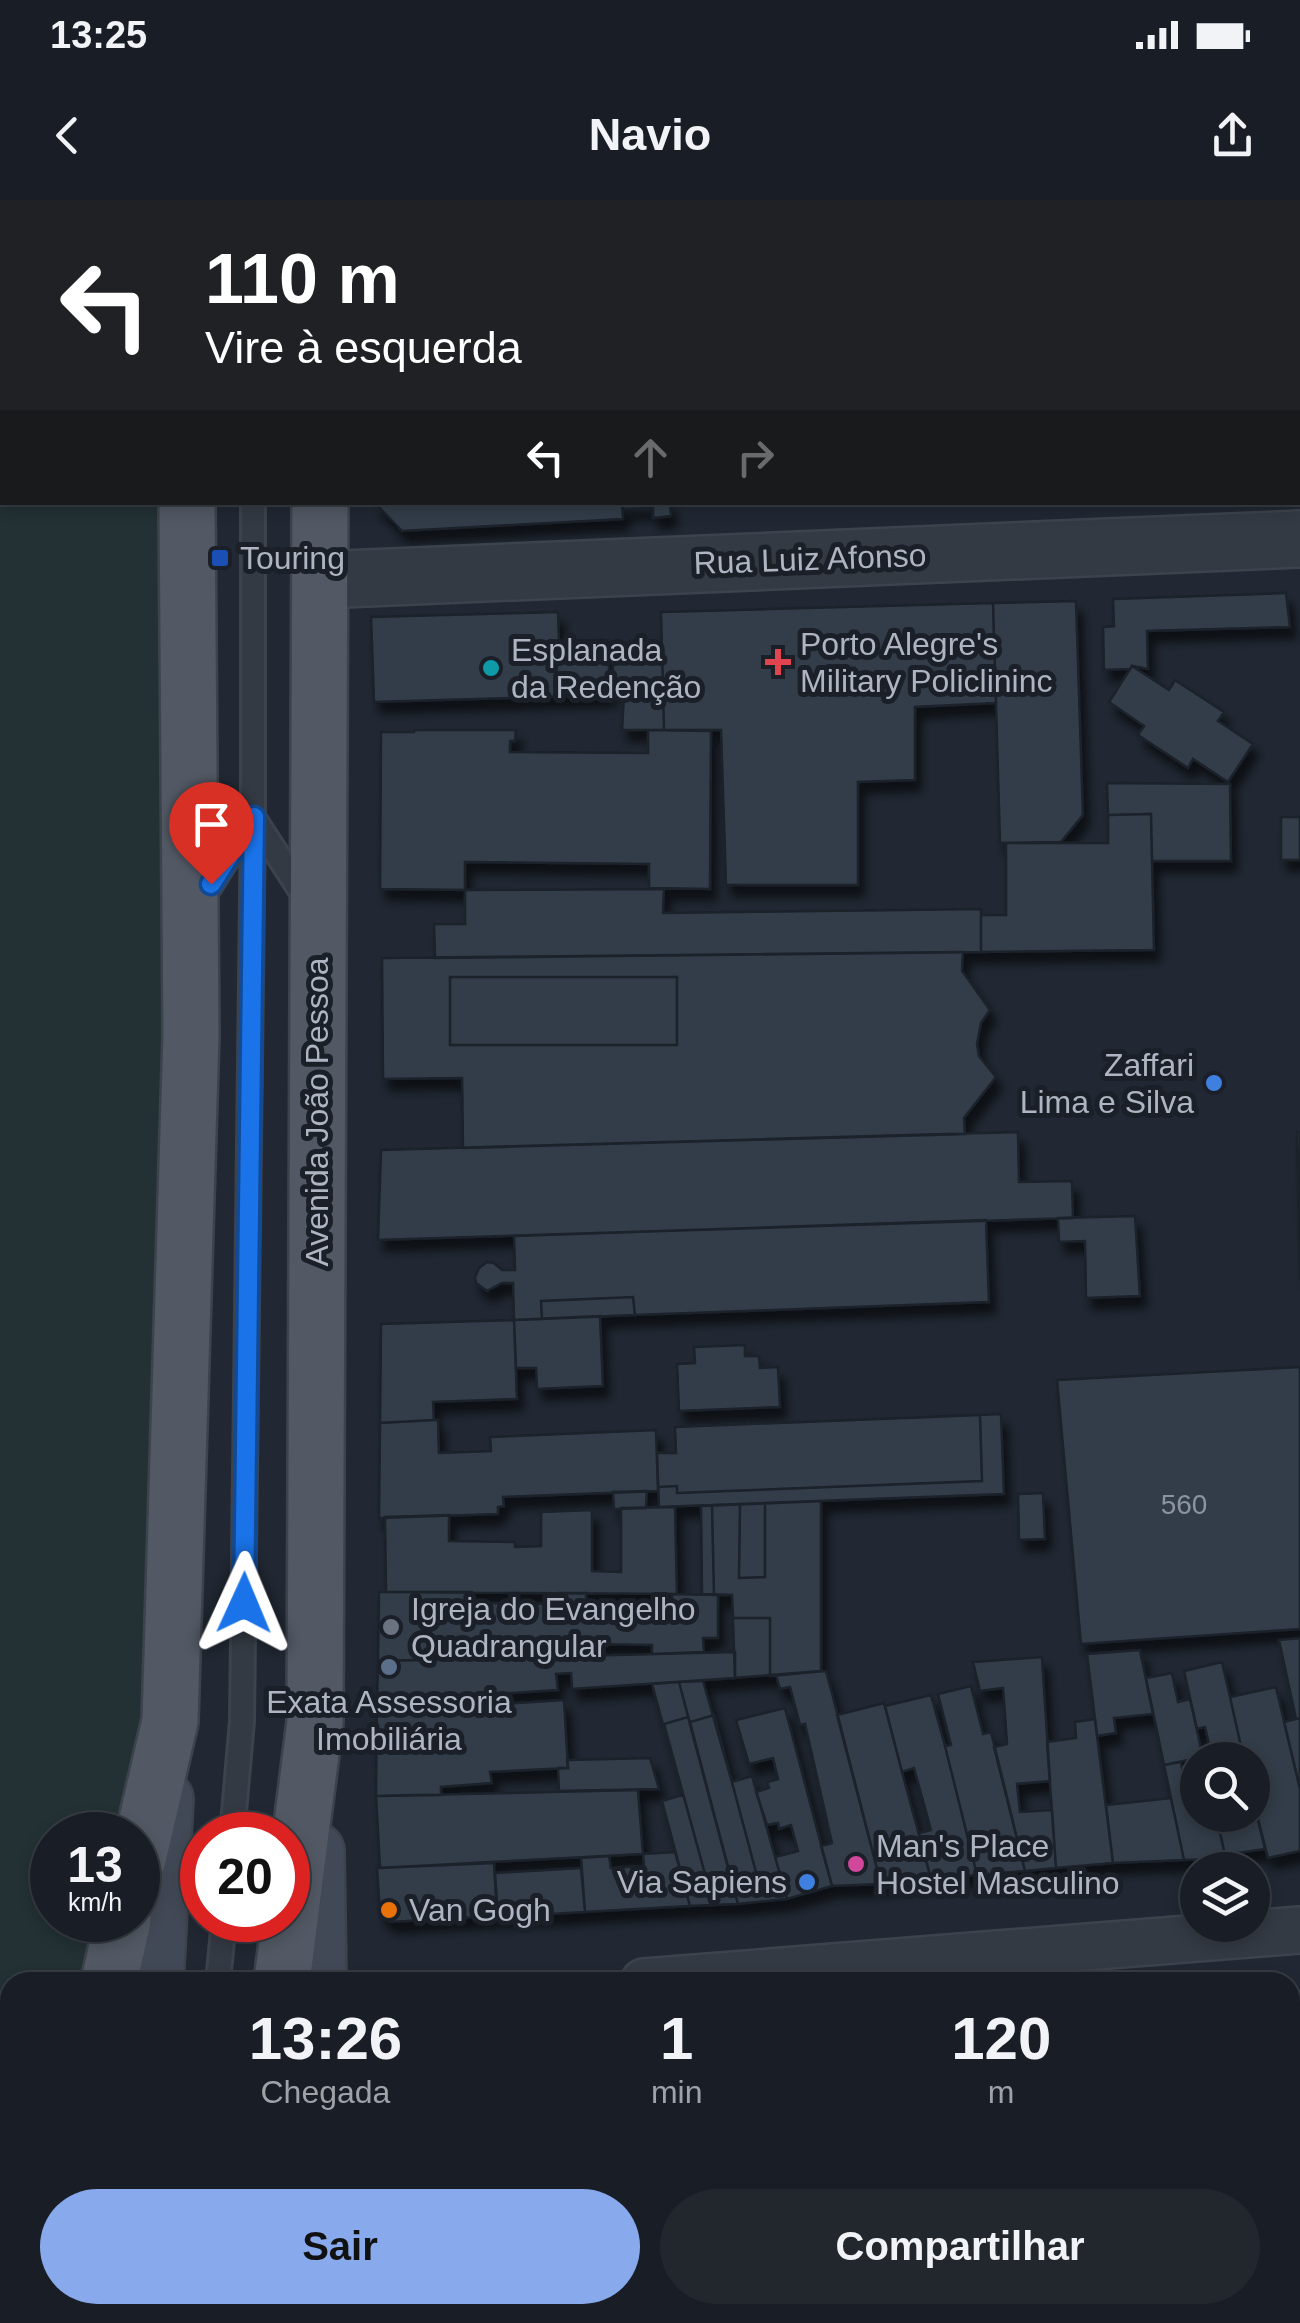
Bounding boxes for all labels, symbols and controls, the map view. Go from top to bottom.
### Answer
text: 13:25 [50,14,147,56]
icon: back [40,108,95,163]
icon: share [1205,108,1260,163]
text: Navio [589,109,711,160]
icon: left [40,240,170,370]
text: 110 m [205,240,400,318]
text: Vire à esquerda [205,322,522,373]
icon: left [518,430,573,485]
icon: ahead [623,430,678,485]
icon: right [728,430,783,485]
street label: Rua Luiz Afonso [693,537,927,581]
place label: Touring [240,540,345,576]
marker: Touring [209,547,231,569]
place label: Porto Alegre's Military Policlininc [800,626,1053,699]
place label: Esplanada da Redenção [511,632,701,705]
marker: Porto Alegre's Military Policlininc [765,649,791,675]
marker: Esplanada da Redenção [480,657,502,679]
pin [169,782,254,885]
icon: arrive [184,797,239,852]
street label: Avenida João Pessoa [299,957,335,1266]
place label: Zaffari Lima e Silva [1020,1047,1194,1120]
marker: Zaffari Lima e Silva [1203,1072,1225,1094]
house number: 560 [1161,1489,1207,1520]
position arrow [192,1551,296,1655]
place label: Igreja do Evangelho Quadrangular [411,1591,696,1664]
marker: Igreja do Evangelho Quadrangular [380,1616,402,1638]
marker: Exata Assessoria Imobiliária [378,1656,400,1678]
place label: Exata Assessoria Imobiliária [266,1684,512,1757]
map controls [1180,1742,1270,1942]
button: search [1180,1742,1270,1832]
speed limit sign: 20 [180,1812,310,1942]
place label: Man's Place Hostel Masculino [876,1828,1120,1901]
text: 13 [67,1837,123,1893]
button: layers [1180,1852,1270,1942]
marker: Man's Place Hostel Masculino [845,1853,867,1875]
place label: Via Sapiens [617,1864,787,1900]
marker: Via Sapiens [796,1871,818,1893]
text: km/h [68,1888,122,1916]
place label: Van Gogh [409,1892,551,1928]
marker: Van Gogh [378,1899,400,1921]
text: 13:26 [249,2005,402,2072]
text: 1 [660,2005,693,2072]
text: 120 [951,2005,1051,2072]
text: Chegada [260,2074,390,2110]
text: min [651,2074,702,2110]
text: m [988,2074,1015,2110]
button: Sair [40,2189,640,2304]
button: Compartilhar [660,2189,1260,2304]

